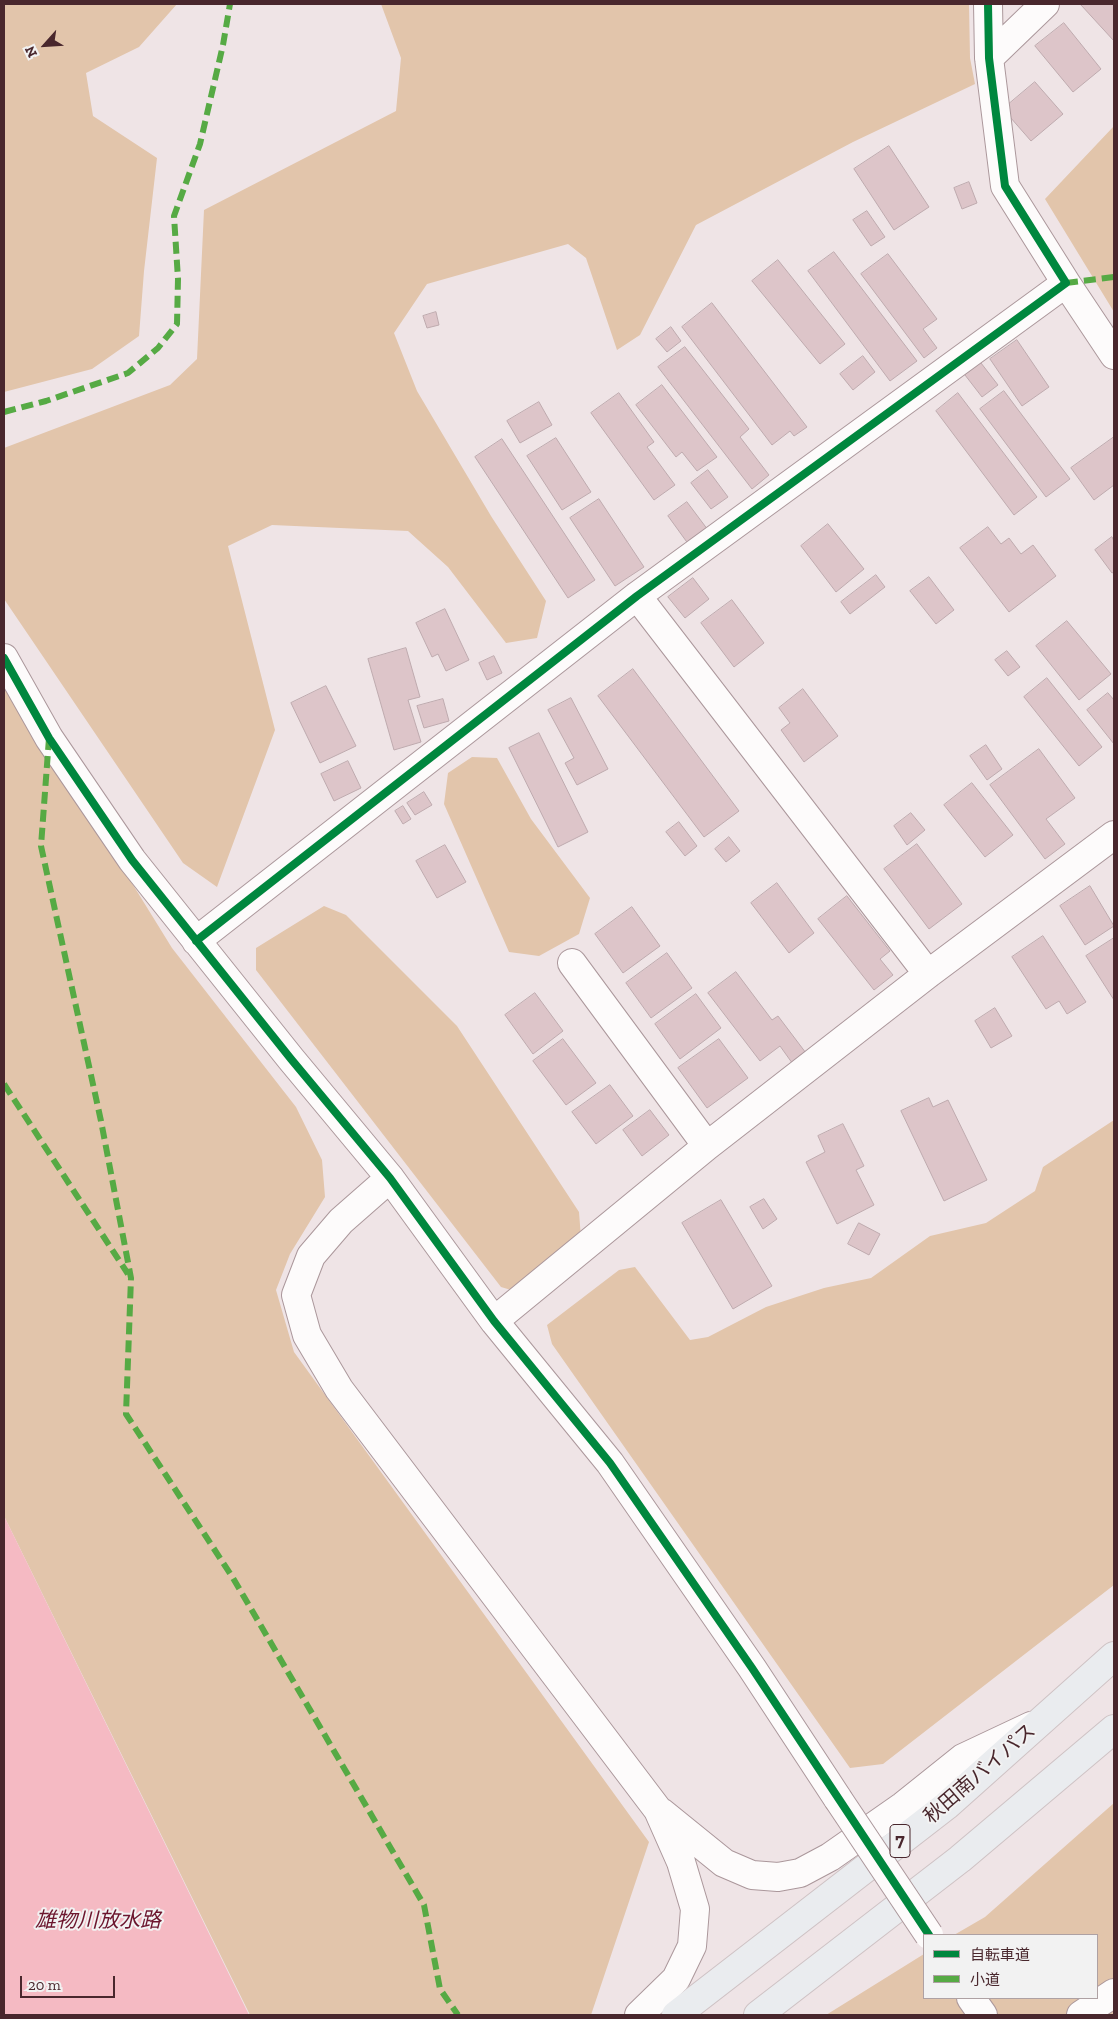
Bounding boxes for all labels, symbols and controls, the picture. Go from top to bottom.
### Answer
north arrow [20,20,70,70]
text: N [21,43,41,60]
street label: 秋田南バイパス [919,1719,1041,1829]
road number: 7 [890,1824,910,1858]
water label: 雄物川放水路 [35,1908,161,1934]
legend [923,1934,1098,1999]
text: 自転車道 [970,1946,1030,1964]
scale bar [22,1966,118,1998]
text: 小道 [970,1971,1000,1989]
text: 20 m [28,1976,61,1994]

